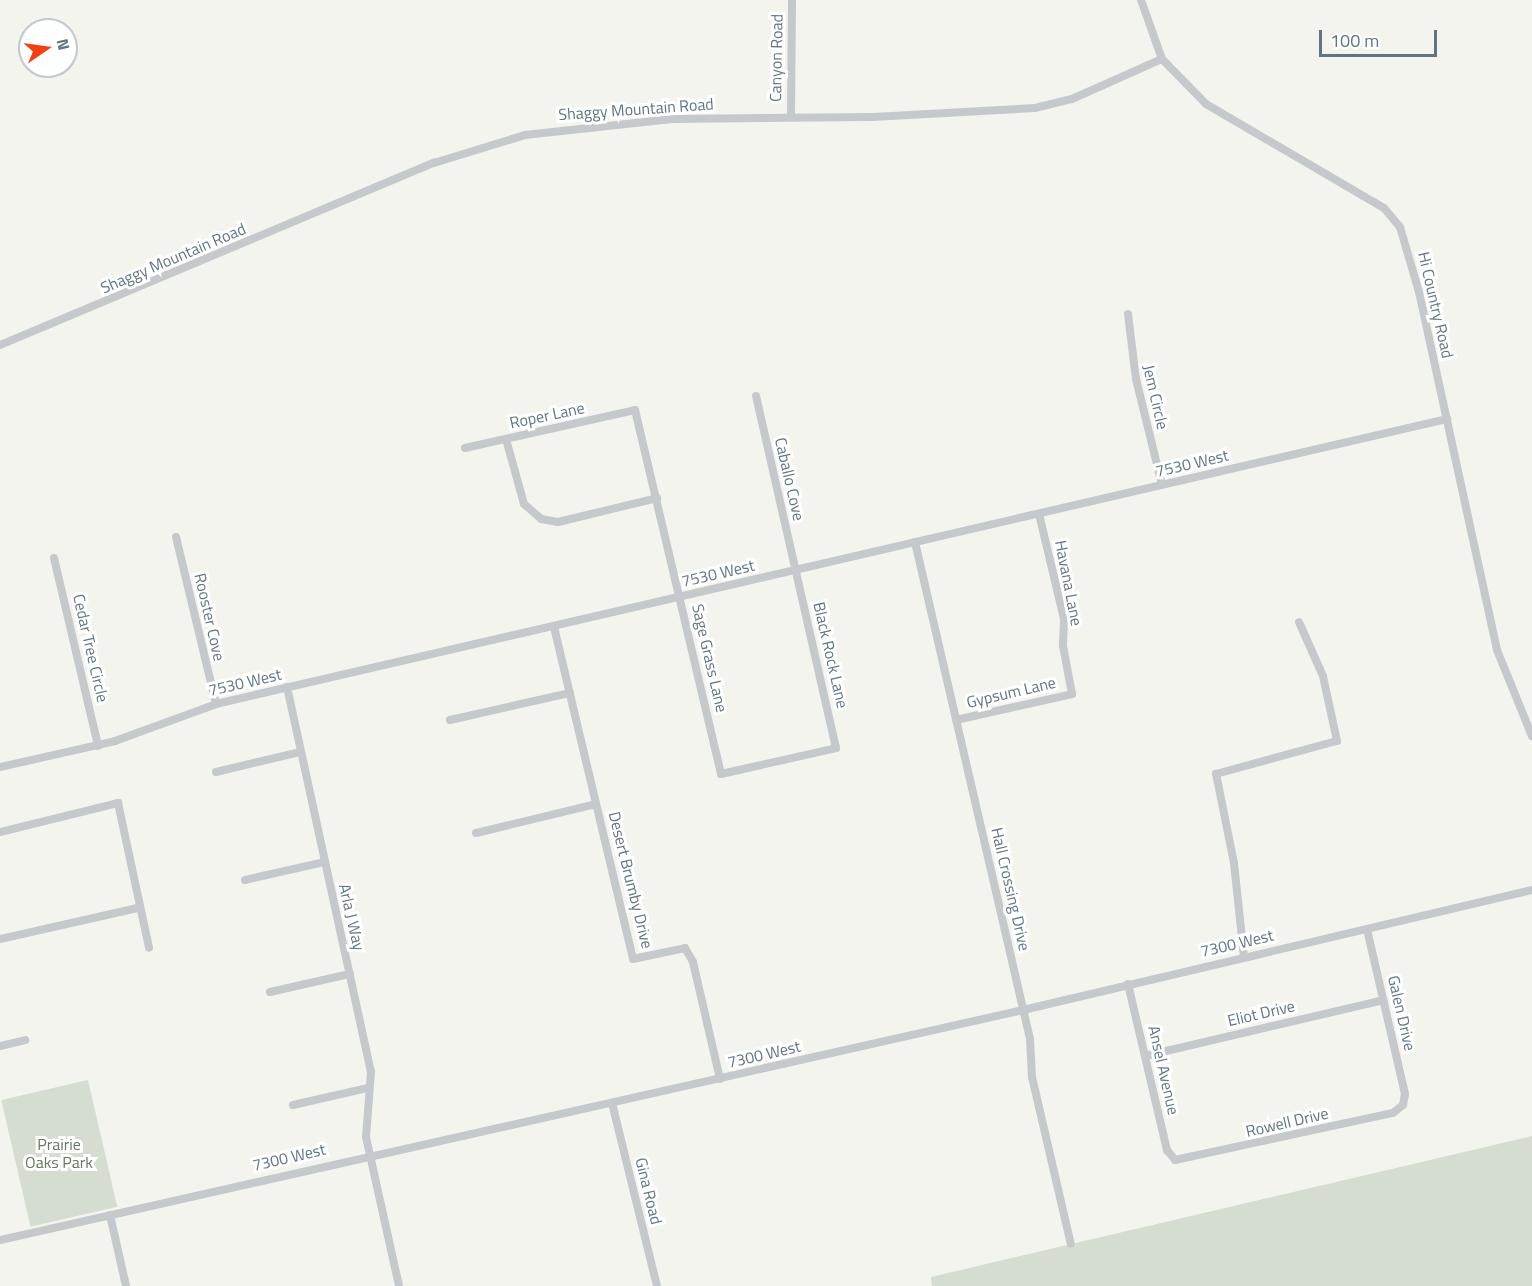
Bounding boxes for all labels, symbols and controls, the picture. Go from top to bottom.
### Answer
street label: Canyon Road [766,14,786,102]
north arrow [18,18,78,78]
scale bar [1322,18,1440,56]
text: 100 m [1330,27,1379,54]
text: N [51,36,77,53]
street label: Shaggy Mountain Road [558,94,714,124]
street label: Shaggy Mountain Road [98,219,248,297]
street label: Hi Country Road [1414,250,1458,360]
street label: Jem Circle [1139,363,1173,431]
street label: Roper Lane [508,398,586,432]
street label: Caballo Cove [771,435,809,523]
street label: 7530 West [1154,445,1230,481]
street label: Havana Lane [1051,539,1087,627]
street label: 7530 West [680,555,756,591]
street label: Rooster Cove [191,571,229,663]
street label: Cedar Tree Circle [69,592,113,704]
street label: Black Rock Lane [809,600,853,710]
street label: Sage Grass Lane [688,602,732,714]
street label: 7530 West [207,664,283,700]
street label: Gypsum Lane [964,672,1058,712]
street label: Desert Brumby Drive [605,810,657,950]
street label: Hall Crossing Drive [987,826,1035,952]
street label: Arla J Way [335,882,369,952]
street label: 7300 West [1199,925,1275,961]
street label: Galen Drive [1384,973,1420,1053]
street label: Eliot Drive [1225,996,1297,1030]
street label: Ansel Avenue [1144,1024,1184,1116]
street label: 7300 West [726,1036,802,1072]
street label: Rowell Drive [1244,1103,1330,1141]
park label: Prairie Oaks Park [25,1134,93,1172]
street label: 7300 West [251,1139,327,1175]
street label: Gina Road [631,1156,667,1226]

